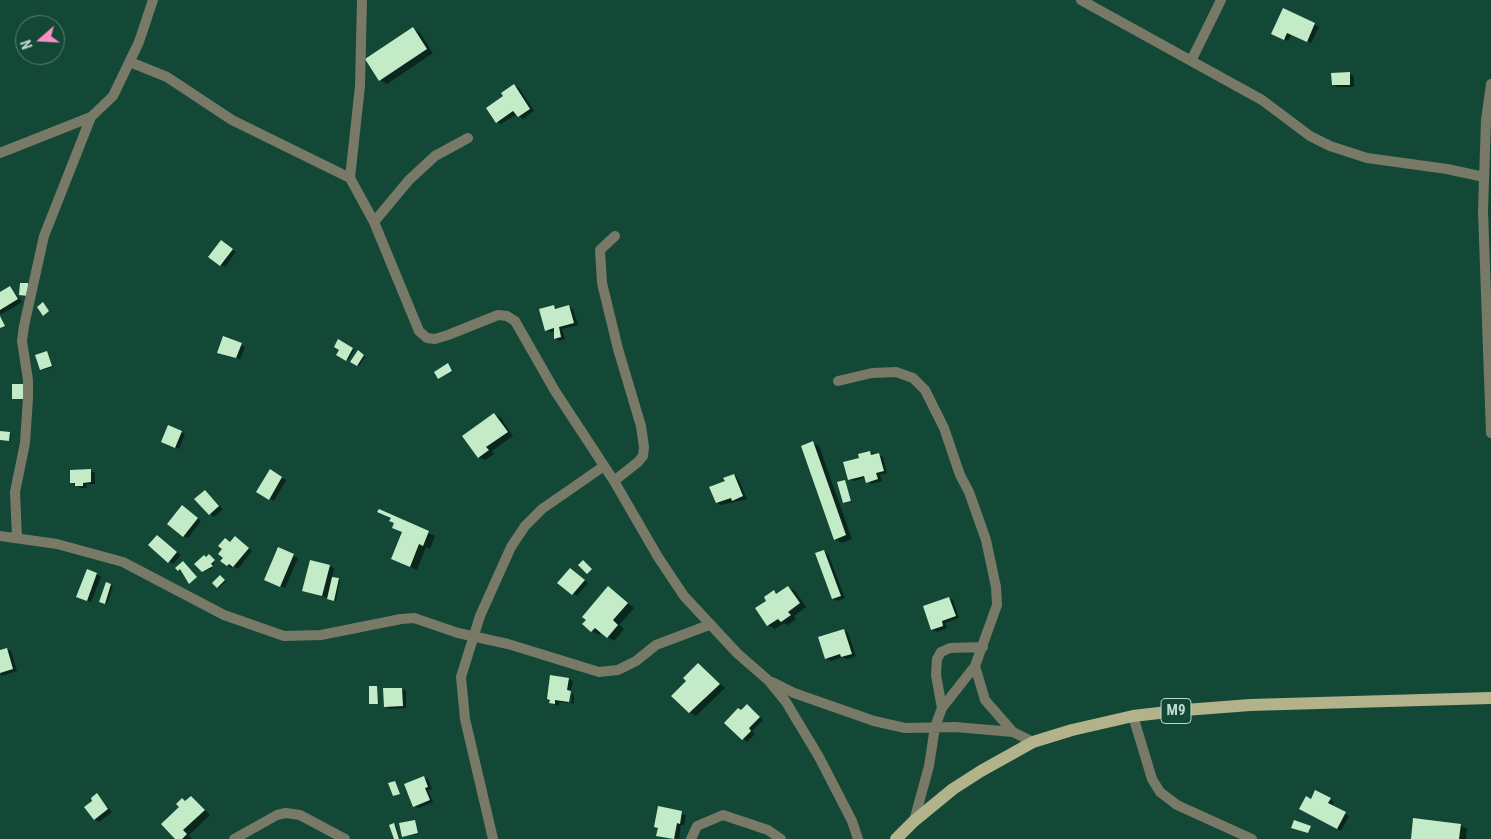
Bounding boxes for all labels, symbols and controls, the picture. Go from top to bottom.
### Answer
north arrow [15,15,65,65]
text: N [18,38,36,51]
road number: M9 [1161,698,1191,724]

